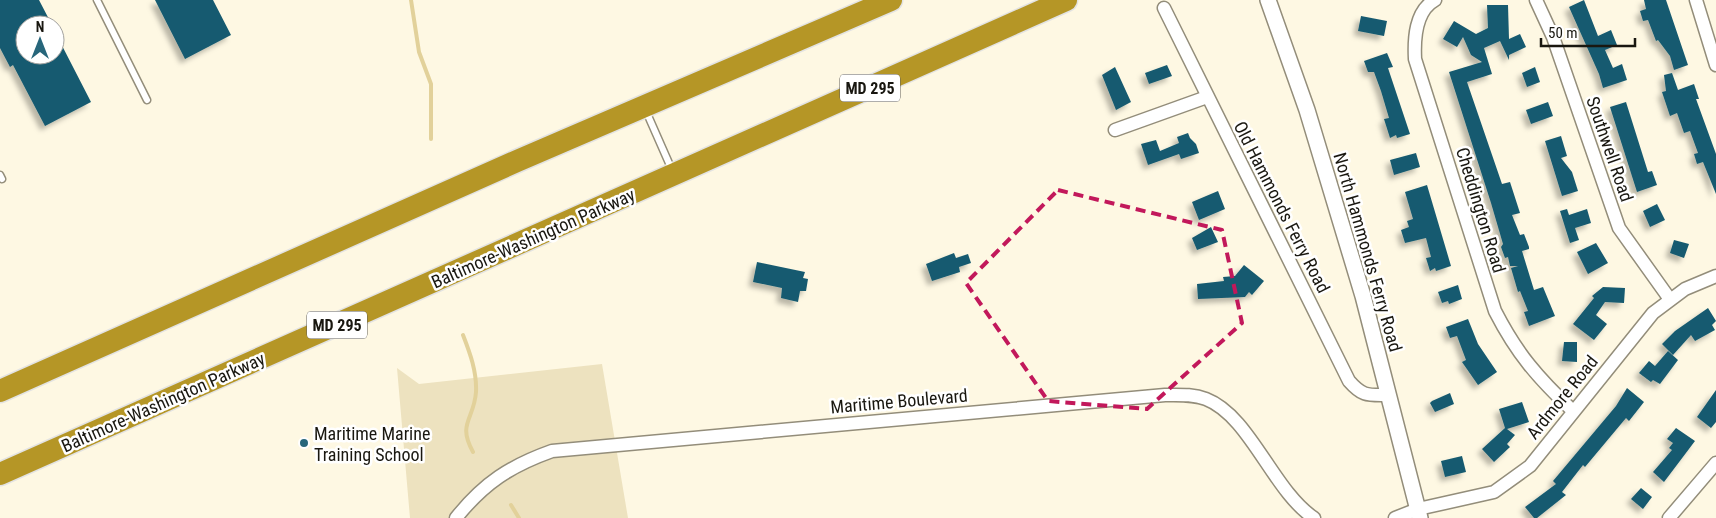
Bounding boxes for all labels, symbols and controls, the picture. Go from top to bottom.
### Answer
north arrow [15,15,65,65]
scale bar [1541,15,1635,47]
text: N [36,19,44,35]
text: 50 m [1548,24,1578,42]
road number: MD 295 [840,75,900,102]
street label: Southwell Road [1582,94,1638,204]
street label: Old Hammonds Ferry Road [1230,118,1334,296]
street label: Cheddington Road [1452,145,1510,275]
street label: North Hammonds Ferry Road [1330,150,1406,354]
street label: Baltimore-Washington Parkway [428,183,638,292]
road number: MD 295 [307,312,367,338]
street label: Baltimore-Washington Parkway [58,347,268,456]
street label: Ardmore Road [1522,351,1602,443]
street label: Maritime Boulevard [829,385,969,417]
place label: Maritime Marine Training School [314,423,430,465]
marker: Maritime Marine Training School [298,437,310,449]

